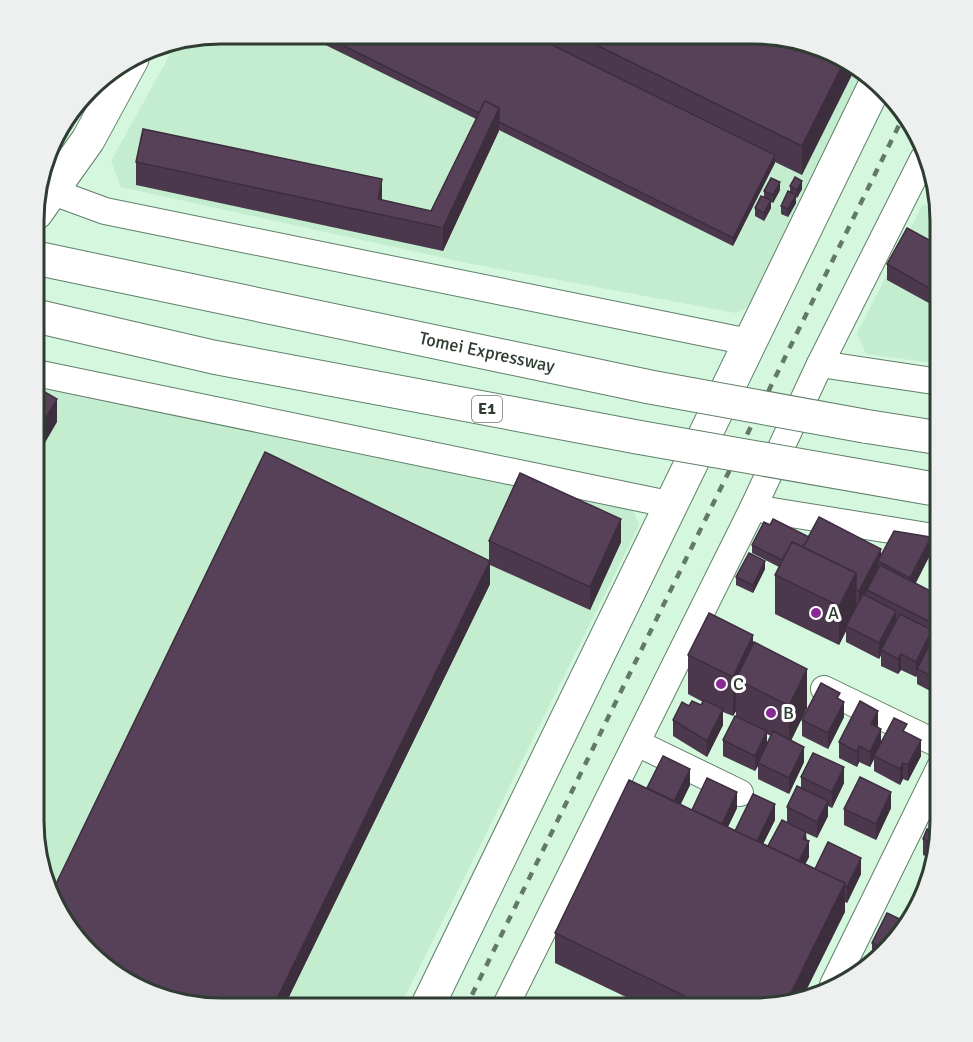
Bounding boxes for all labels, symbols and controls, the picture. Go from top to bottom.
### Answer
street label: Tomei Expressway [417,327,557,377]
road number: E1 [472,396,502,422]
place label: A [828,602,839,624]
marker: A [809,606,823,620]
place label: C [733,673,744,695]
marker: C [714,677,728,691]
place label: B [783,702,794,724]
marker: B [764,706,778,720]

